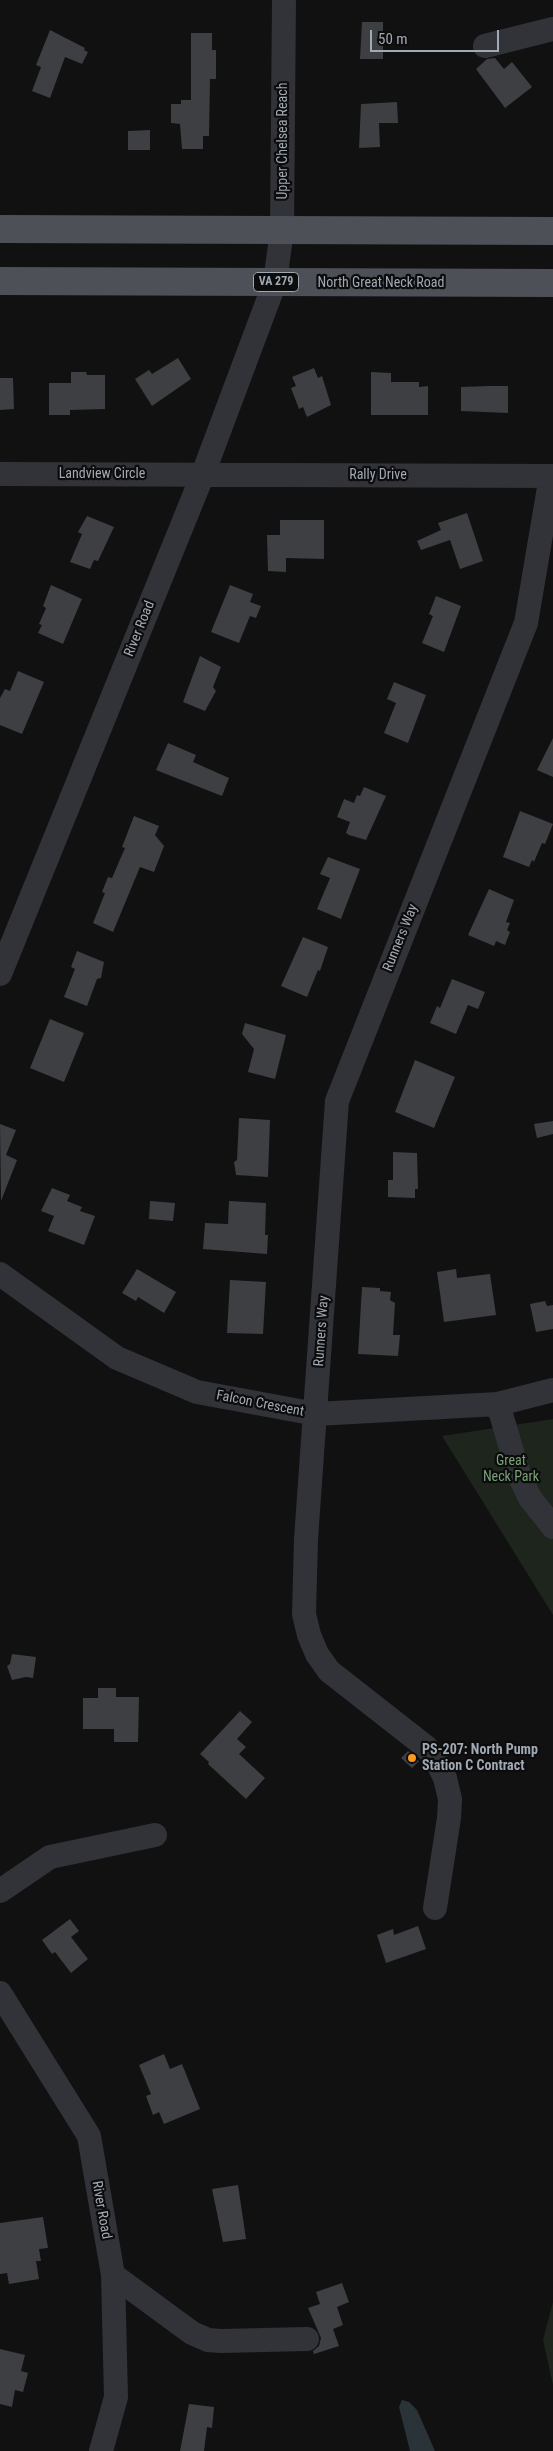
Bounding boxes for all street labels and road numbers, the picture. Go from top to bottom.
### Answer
street label: Upper Chelsea Reach [275,83,291,199]
road number: VA 279 [254,272,298,292]
street label: North Great Neck Road [318,275,444,291]
street label: Landview Circle [59,466,145,482]
street label: Rally Drive [349,467,407,483]
street label: River Road [121,599,159,659]
street label: Runners Way [380,902,422,974]
street label: Runners Way [311,1295,333,1367]
street label: Falcon Crescent [215,1387,305,1421]
street label: River Road [88,2180,114,2240]

